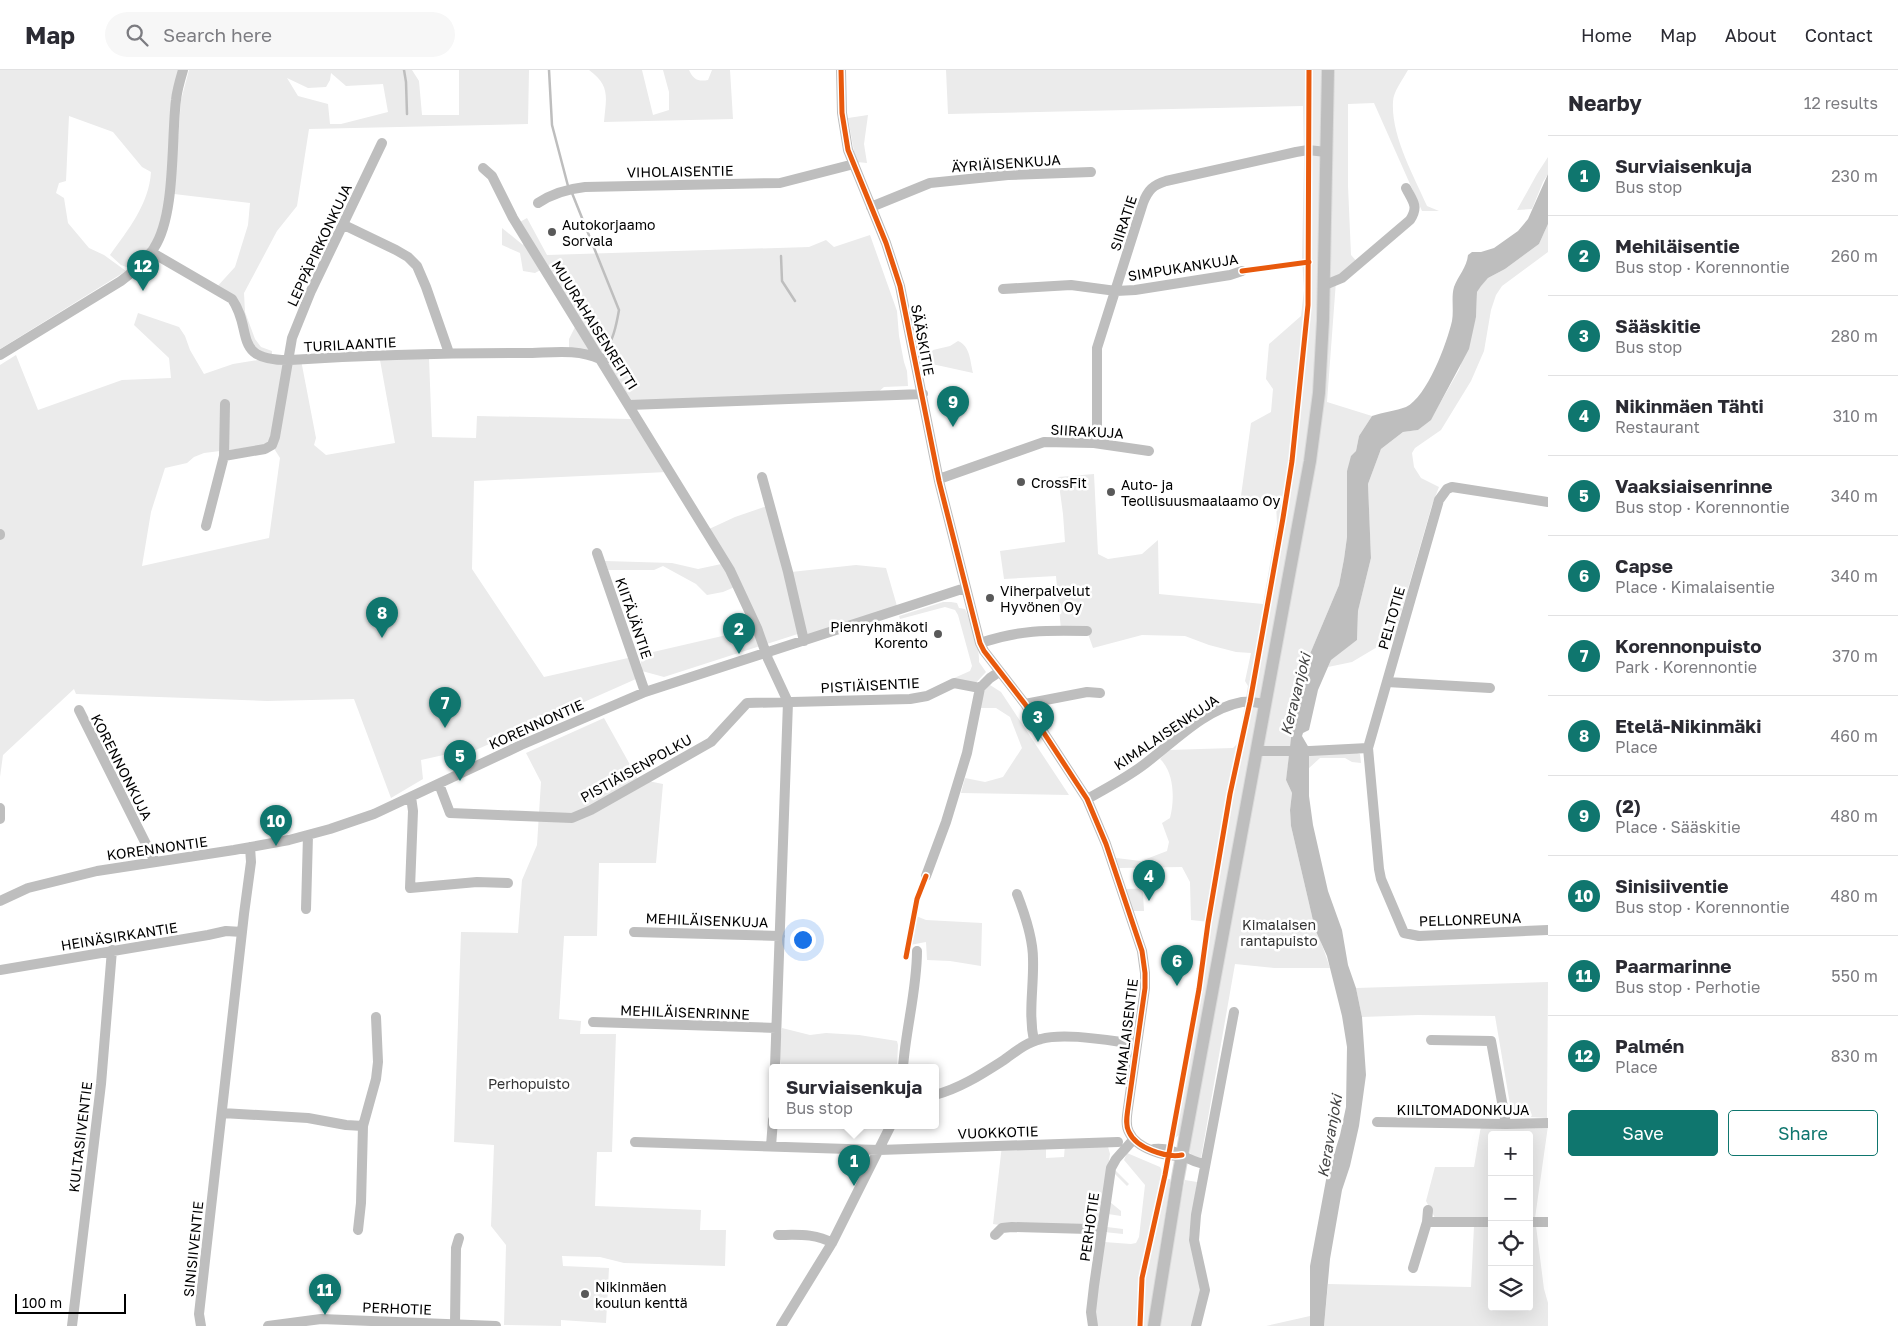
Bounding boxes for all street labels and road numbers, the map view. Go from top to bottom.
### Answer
street label: ÄYRIÄISENKUJA [951,151,1062,175]
street label: VIHOLAISENTIE [627,162,733,180]
street label: LEPPÄPIRKONKUJA [283,180,355,309]
street label: SIIRATIE [1106,193,1140,253]
street label: SIMPUKANKUJA [1127,250,1240,284]
street label: MUURAHAISENREITTI [548,257,642,393]
street label: SÄÄSKITIE [908,303,938,377]
street label: TURILAANTIE [303,333,397,355]
street label: SIIRAKUJA [1050,421,1125,441]
street label: KIITÄJÄNTIE [612,575,656,661]
street label: PELTOTIE [1374,585,1408,651]
street label: PISTIÄISENTIE [820,674,920,696]
street label: KIMALAISENKUJA [1111,690,1222,773]
street label: KORENNONTIE [486,696,586,752]
street label: KORENNONKUJA [88,711,156,823]
street label: PISTIÄISENPOLKU [577,730,695,806]
street label: KORENNONTIE [105,833,209,863]
street label: MEHILÄISENKUJA [645,909,769,931]
street label: PELLONREUNA [1419,909,1522,929]
street label: HEINÄSIRKANTIE [59,918,179,954]
street label: KIMALAISENTIE [1111,978,1141,1086]
street label: MEHILÄISENRINNE [620,1001,750,1023]
street label: KULTASIIVENTIE [65,1081,95,1193]
street label: KIILTOMADONKUJA [1397,1101,1530,1118]
street label: VUOKKOTIE [957,1122,1039,1142]
street label: PERHOTIE [1076,1191,1102,1263]
street label: SINISIIVENTIE [180,1200,206,1298]
street label: PERHOTIE [362,1298,432,1318]

